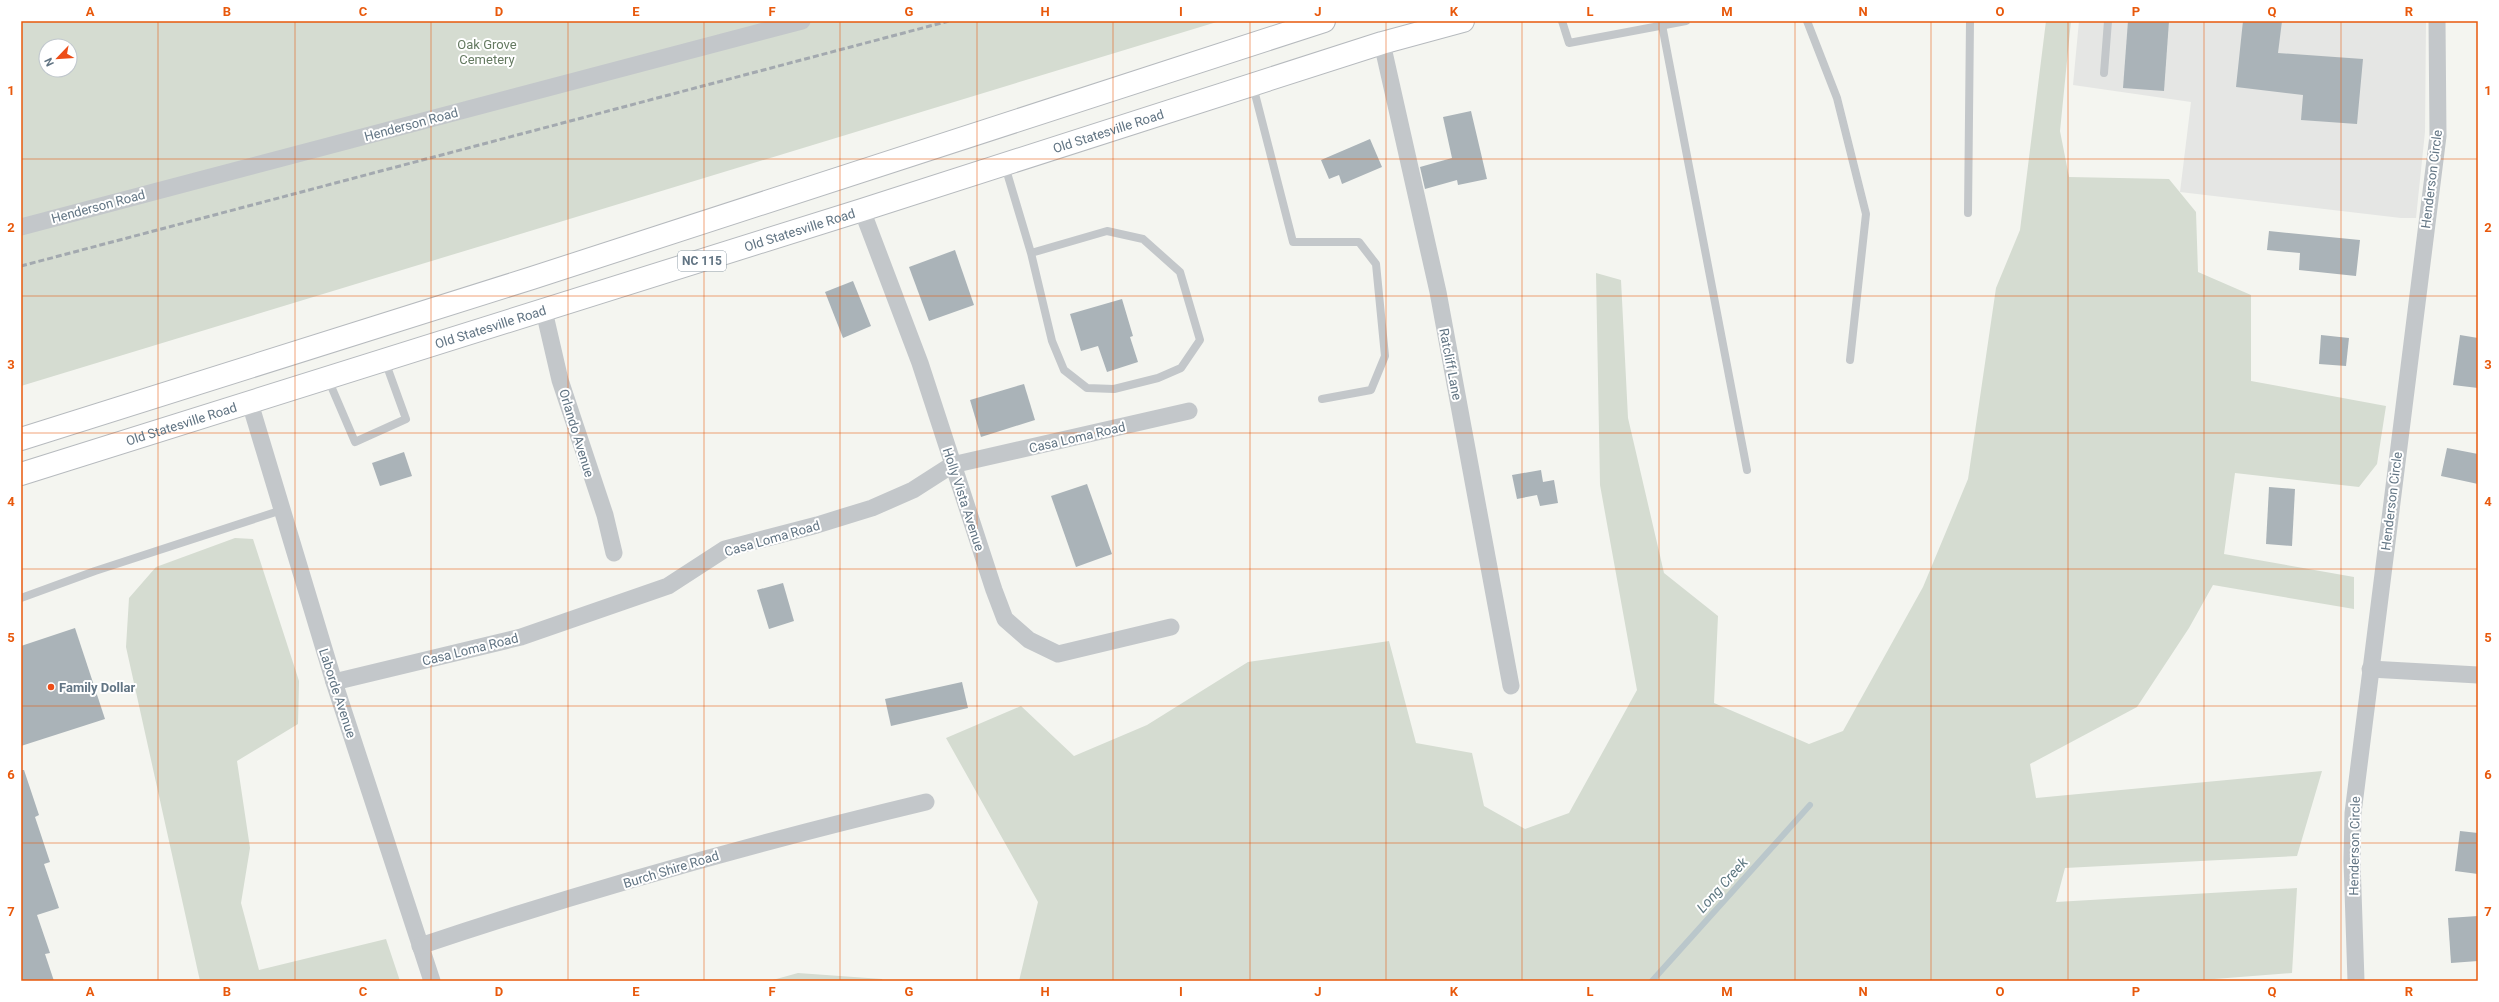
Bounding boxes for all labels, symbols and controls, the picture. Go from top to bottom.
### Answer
text: A [86,4,95,19]
text: B [223,4,231,19]
text: C [359,4,368,19]
text: D [495,4,503,19]
text: E [632,4,640,19]
text: F [768,4,776,19]
text: G [905,4,914,19]
text: H [1040,4,1050,19]
text: I [1179,4,1183,19]
text: J [1314,4,1322,19]
text: K [1450,4,1459,19]
text: L [1586,4,1594,19]
text: M [1721,4,1733,19]
text: N [1858,4,1868,19]
text: O [1996,4,2005,19]
text: P [2132,4,2140,19]
text: Q [2268,4,2277,19]
text: R [2405,4,2414,19]
park label: Oak Grove Cemetery [457,37,517,67]
north arrow [38,38,78,78]
text: N [42,56,57,68]
text: 1 [7,83,15,98]
text: 1 [2484,83,2492,98]
street label: Henderson Road [363,105,460,144]
street label: Old Statesville Road [1051,107,1166,156]
street label: Henderson Circle [2418,129,2445,229]
street label: Henderson Road [50,187,147,226]
street label: Old Statesville Road [742,206,857,255]
text: 2 [7,220,15,235]
text: 2 [2484,220,2492,235]
road number: NC 115 [678,251,726,271]
street label: Old Statesville Road [433,303,548,352]
street label: Ratcliff Lane [1436,327,1465,401]
text: 3 [7,357,15,372]
text: 3 [2484,357,2492,372]
street label: Orlando Avenue [556,387,597,479]
street label: Old Statesville Road [124,400,239,449]
street label: Casa Loma Road [1027,419,1127,456]
street label: Holly Vista Avenue [940,446,987,553]
street label: Henderson Circle [2378,451,2405,551]
text: 4 [7,494,15,509]
text: 4 [2484,494,2492,509]
street label: Casa Loma Road [723,518,822,559]
text: 5 [7,630,15,645]
street label: Casa Loma Road [421,630,520,669]
text: 5 [2484,630,2492,645]
street label: Laborde Avenue [316,647,359,740]
place label: Family Dollar [59,680,135,695]
marker: Family Dollar [46,682,56,692]
text: 6 [7,767,15,782]
text: 6 [2484,767,2492,782]
street label: Henderson Circle [2346,796,2363,896]
street label: Burch Shire Road [622,848,721,891]
water label: Long Creek [1693,853,1752,916]
text: 7 [7,904,15,919]
text: 7 [2484,904,2492,919]
text: A [86,984,95,999]
text: B [223,984,231,999]
text: C [359,984,368,999]
text: D [495,984,503,999]
text: E [632,984,640,999]
text: F [768,984,776,999]
text: G [905,984,914,999]
text: H [1040,984,1050,999]
text: I [1179,984,1183,999]
text: J [1314,984,1322,999]
text: K [1450,984,1459,999]
text: L [1586,984,1594,999]
text: M [1721,984,1733,999]
text: N [1858,984,1868,999]
text: O [1996,984,2005,999]
text: P [2132,984,2140,999]
text: Q [2268,984,2277,999]
text: R [2405,984,2414,999]

